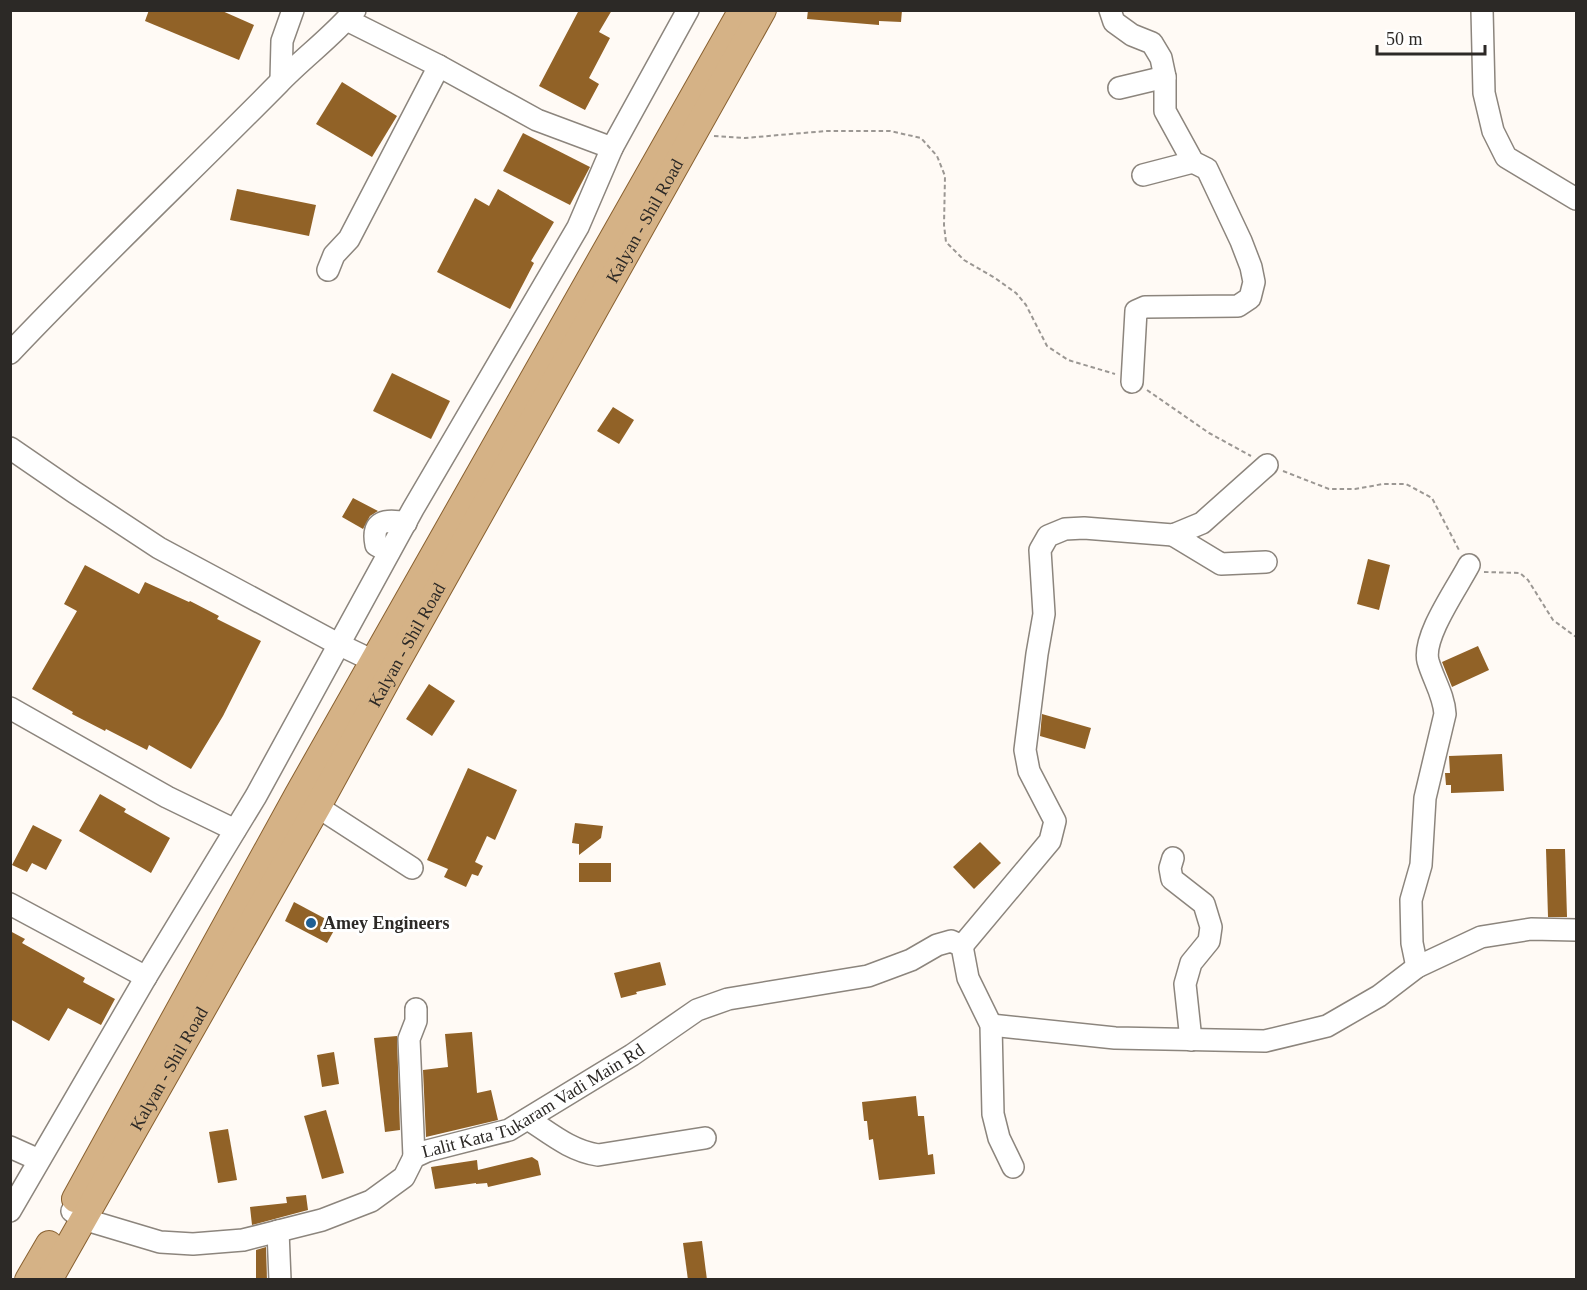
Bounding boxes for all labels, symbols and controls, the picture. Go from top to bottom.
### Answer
scale bar [1377,18,1485,56]
text: 50 m [1386,29,1423,49]
street label: Kalyan - Shil Road [602,156,687,286]
street label: Kalyan - Shil Road [364,579,449,710]
place label: Amey Engineers [323,913,449,933]
marker: Amey Engineers [304,916,318,930]
street label: Kalyan - Shil Road [126,1003,212,1134]
street label: Lalit Kata Tukaram Vadi Main Rd [420,1040,648,1162]

